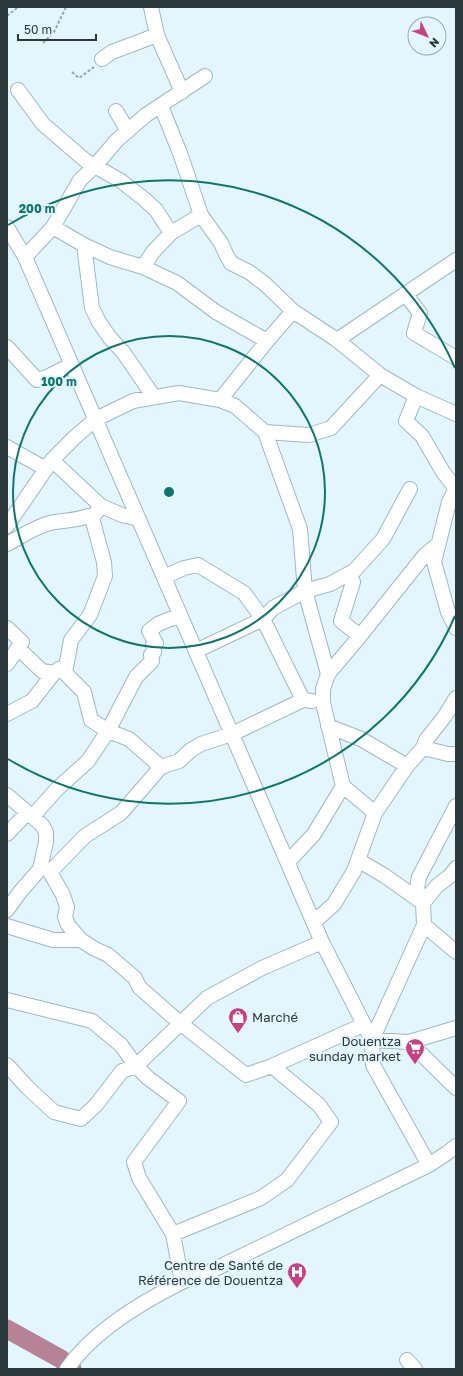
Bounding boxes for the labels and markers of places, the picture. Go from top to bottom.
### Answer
centre of rings [162,485,176,499]
shop icon: Marché [227,1006,249,1034]
place label: Marché [252,1009,298,1025]
place label: Douentza sunday market [309,1033,401,1064]
supermarket icon: Douentza sunday market [404,1037,426,1065]
place label: Centre de Santé de Référence de Douentza [138,1257,283,1288]
hospital icon: Centre de Santé de Référence de Douentza [286,1261,308,1289]

